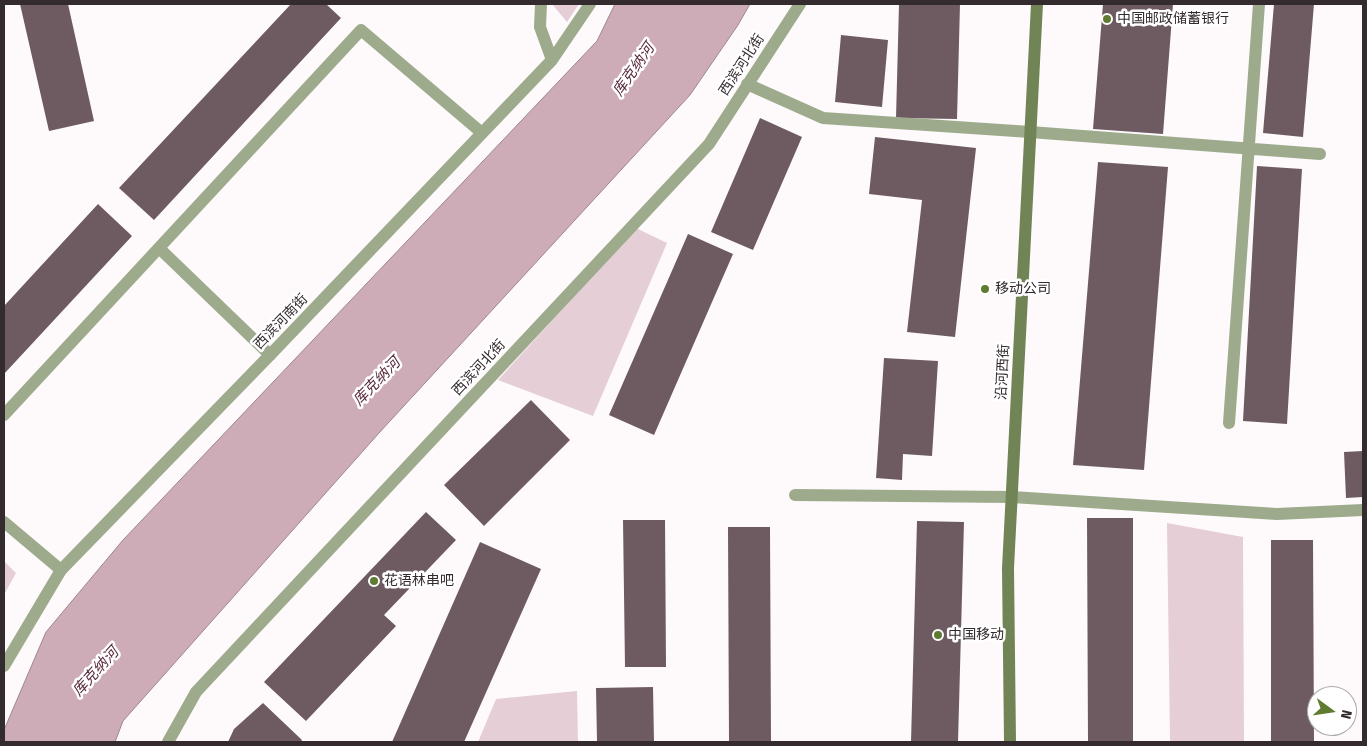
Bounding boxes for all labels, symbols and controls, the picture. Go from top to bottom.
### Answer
place label: 中国邮政储蓄银行 [1117,11,1229,27]
marker: 中国邮政储蓄银行 [1101,13,1113,25]
street label: 西滨河北街 [716,31,768,99]
water label: 库克纳河 [609,40,659,100]
place label: 移动公司 [995,281,1051,297]
marker: 移动公司 [979,283,991,295]
street label: 西滨河南街 [251,291,311,353]
street label: 西滨河北街 [449,337,509,399]
street label: 沿河西街 [993,344,1013,400]
water label: 库克纳河 [350,354,404,410]
place label: 花语林串吧 [384,573,454,589]
marker: 花语林串吧 [368,575,380,587]
place label: 中国移动 [948,627,1004,643]
marker: 中国移动 [932,629,944,641]
water label: 库克纳河 [69,644,123,700]
north arrow [1307,686,1357,736]
text: N [1337,708,1355,721]

